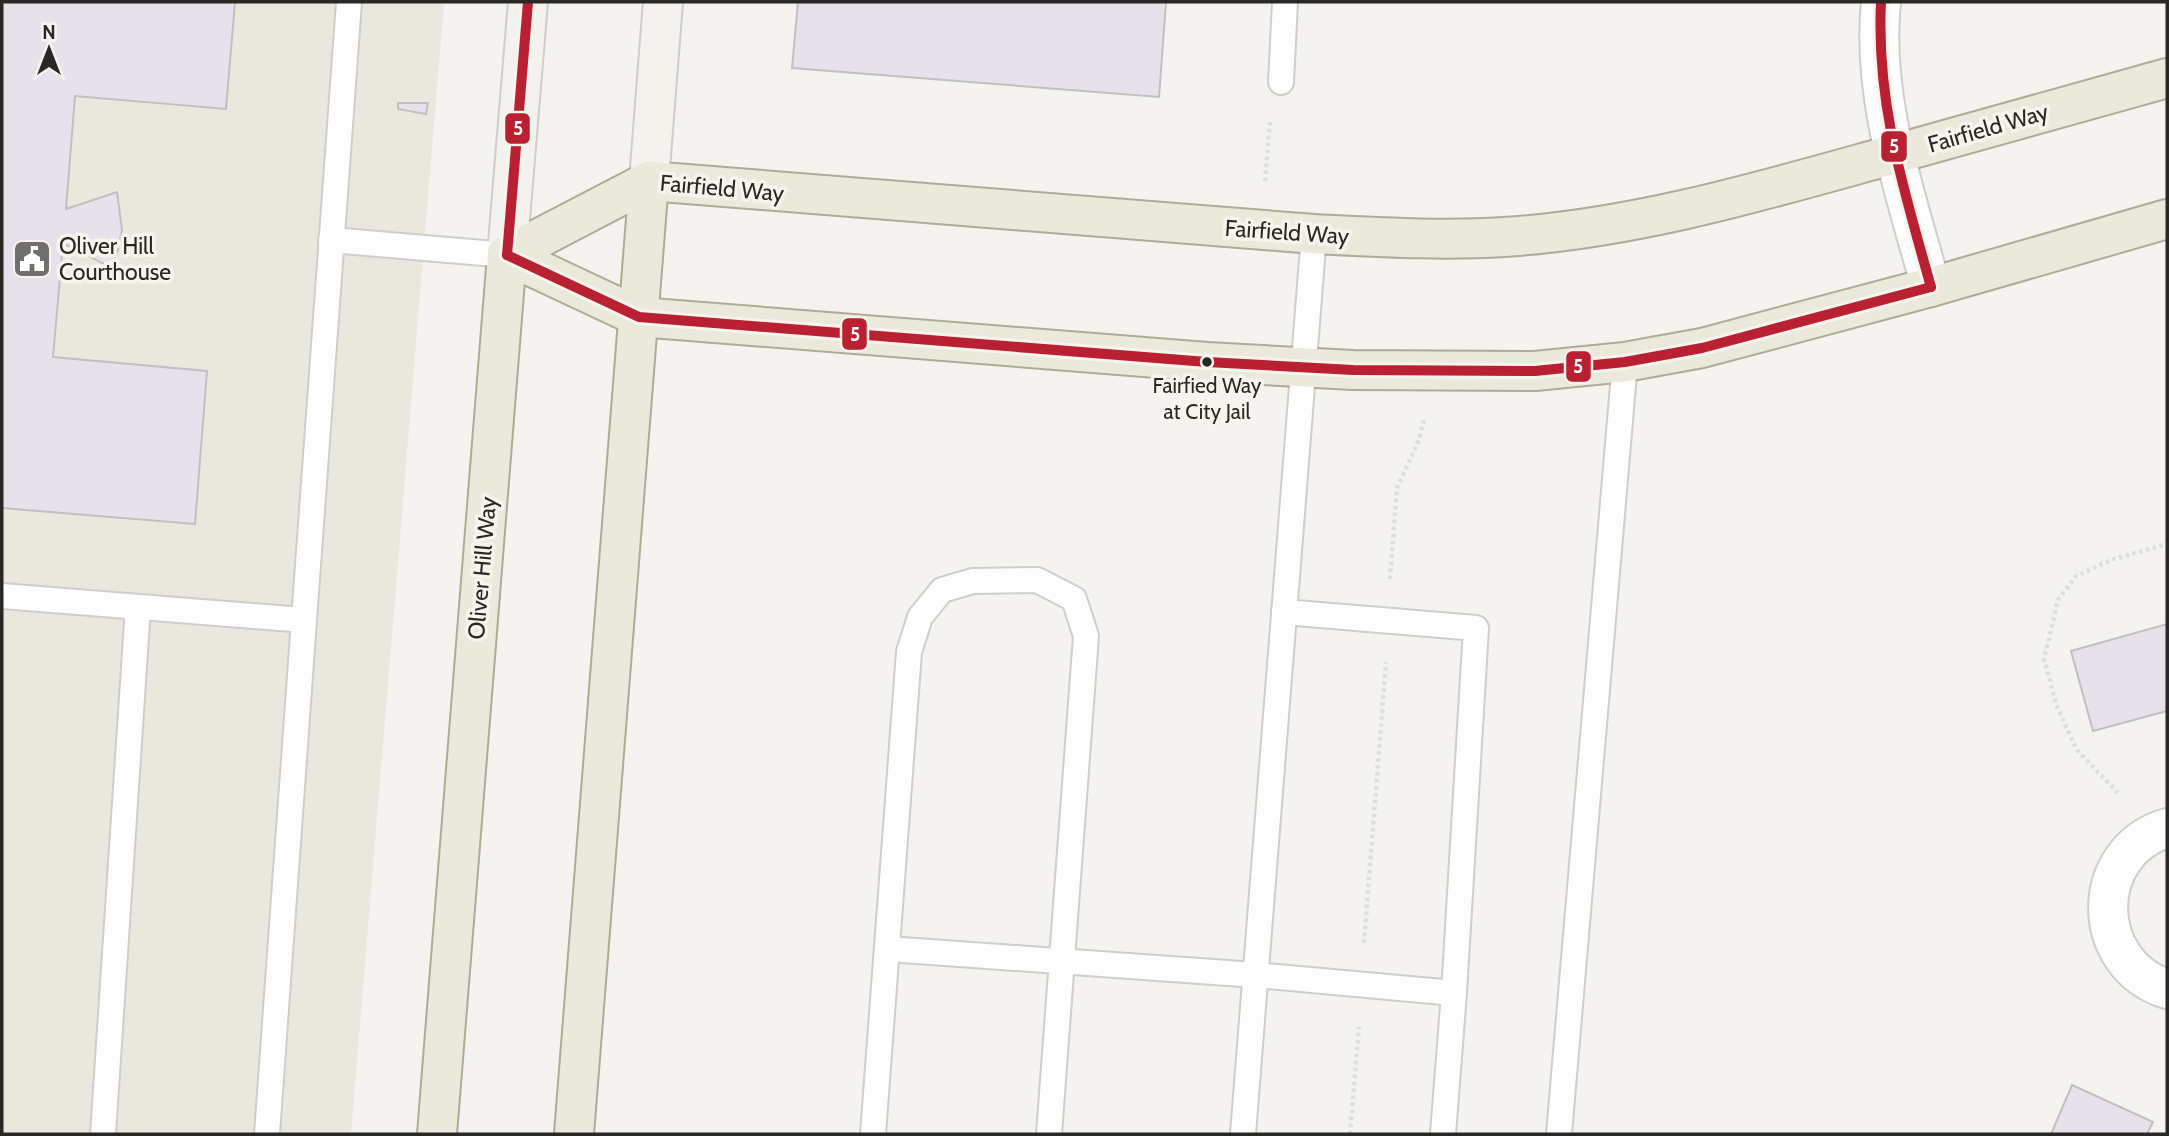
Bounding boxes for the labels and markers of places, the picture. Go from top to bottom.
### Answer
place label: Oliver Hill Courthouse [59,232,171,286]
public building icon: Oliver Hill Courthouse [11,238,53,280]
marker: Fairfied Way at City Jail [1200,355,1214,369]
place label: Fairfied Way at City Jail [1153,373,1262,424]

